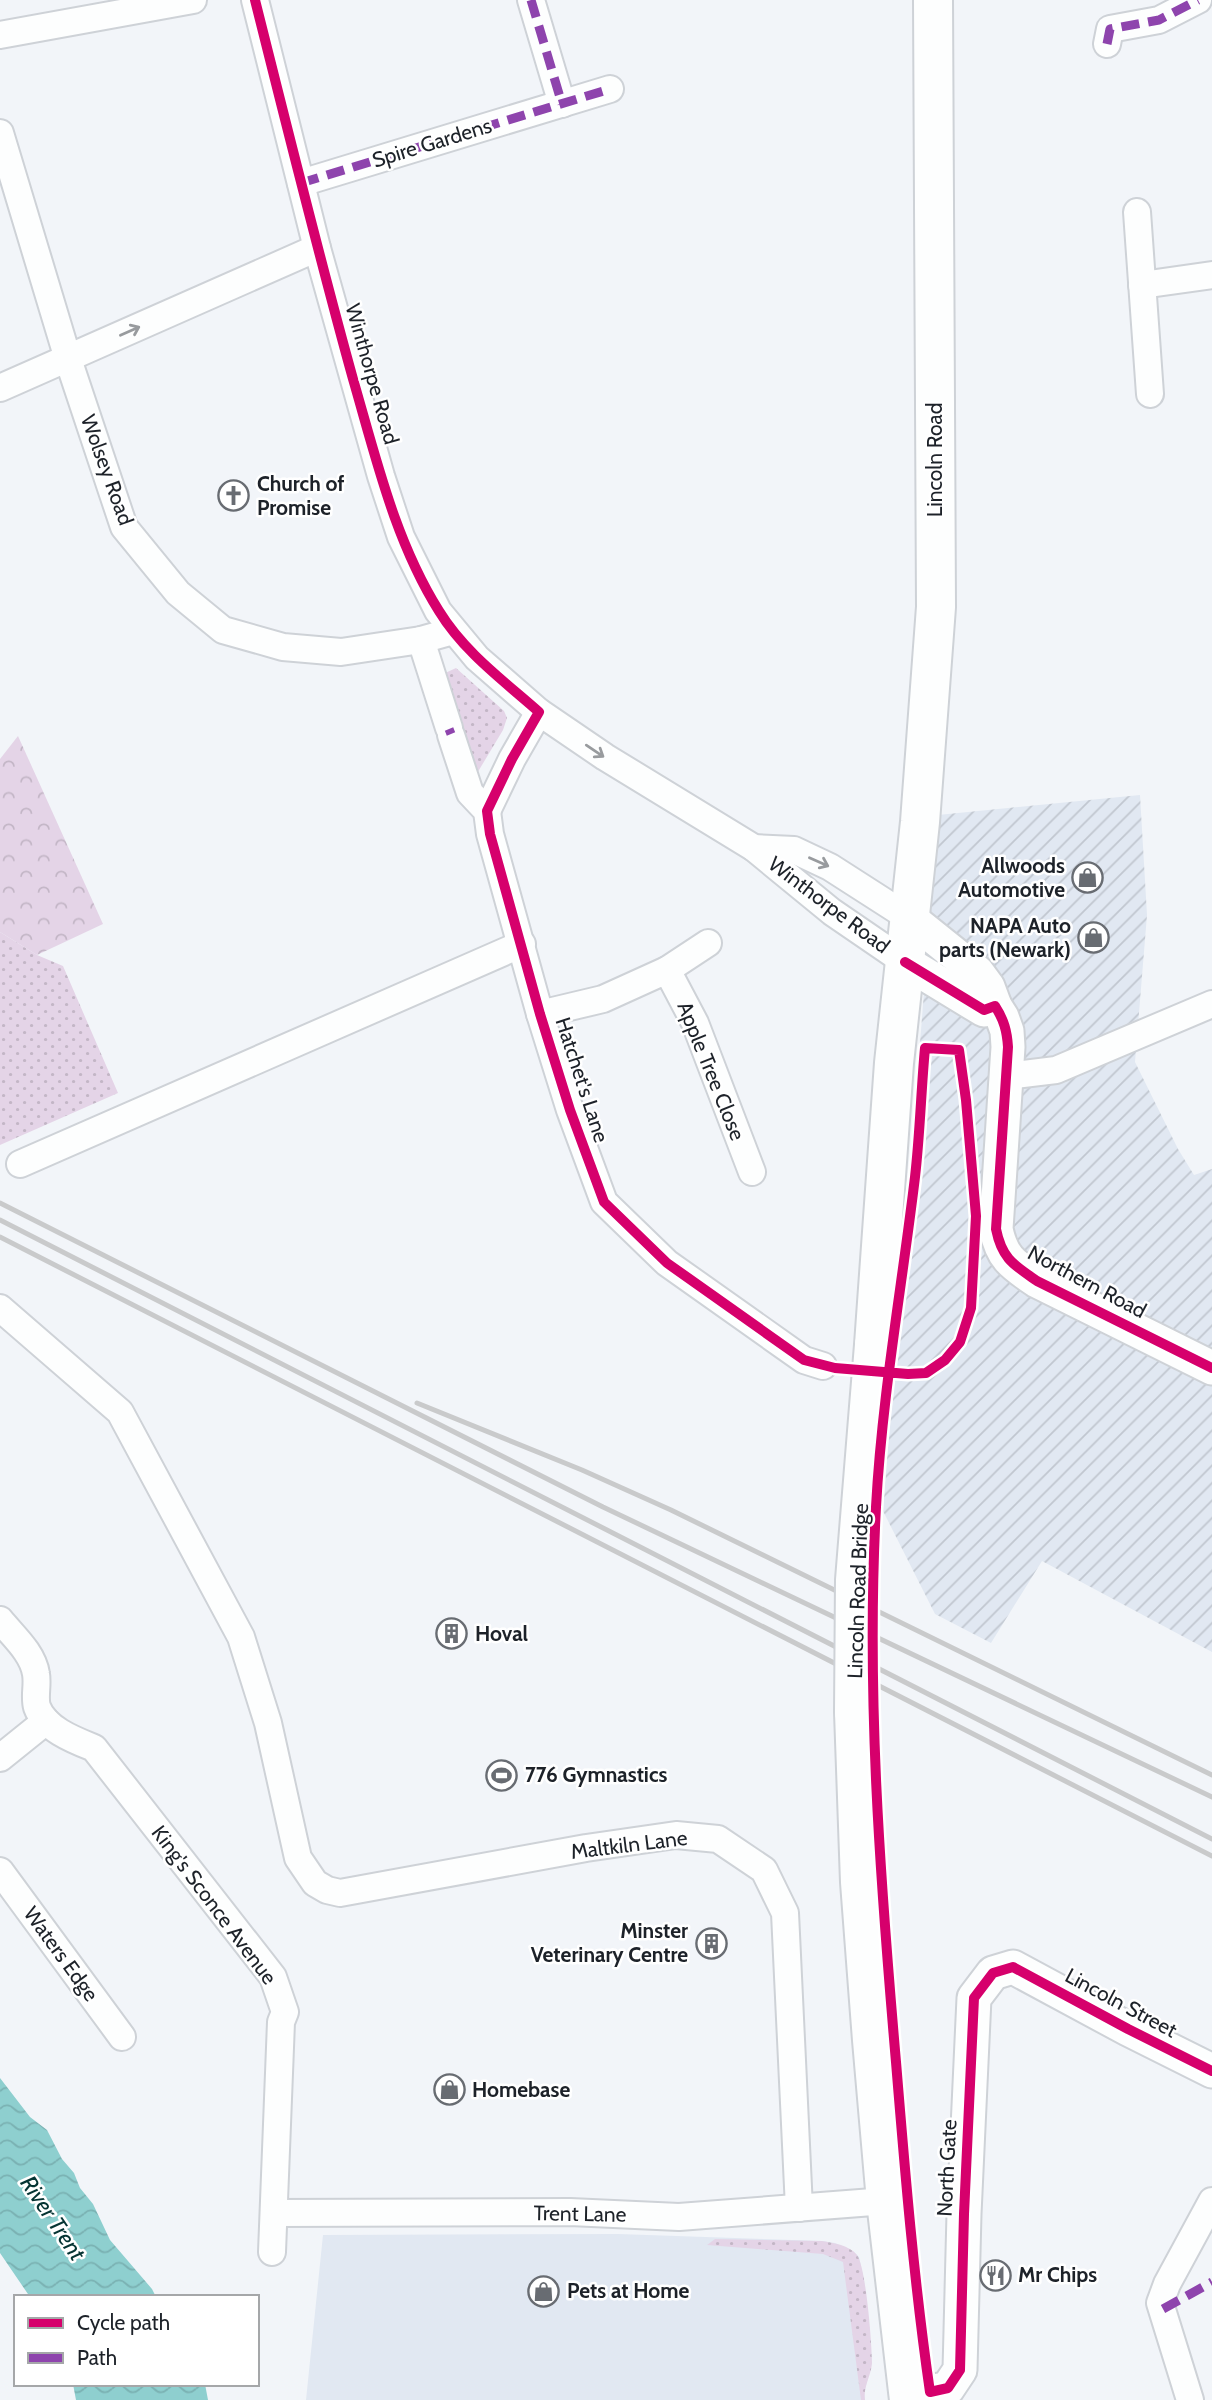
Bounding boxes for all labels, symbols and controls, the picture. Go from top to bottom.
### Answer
street label: Spire Gardens [369,112,495,173]
street label: Winthorpe Road [340,301,405,447]
one-way arrow [119,324,141,337]
street label: Lincoln Road [922,403,947,517]
street label: Wolsey Road [76,411,139,529]
place label: Church of Promise [257,471,344,520]
church icon: Church of Promise [217,479,251,513]
one-way arrow [585,744,604,758]
street label: Winthorpe Road [764,851,895,958]
place label: Allwoods Automotive [958,853,1065,902]
one-way arrow [808,856,829,869]
shop icon: Allwoods Automotive [1071,861,1105,895]
place label: NAPA Auto parts (Newark) [939,913,1071,962]
shop icon: NAPA Auto parts (Newark) [1077,921,1111,955]
street label: Apple Tree Close [672,998,751,1144]
street label: Hatchet's Lane [550,1014,615,1146]
street label: Northern Road [1024,1240,1151,1323]
street label: Lincoln Road Bridge [842,1503,873,1679]
building icon: Hoval [435,1617,469,1651]
place label: Hoval [475,1621,529,1646]
sports icon: 776 Gymnastics [485,1758,519,1792]
place label: 776 Gymnastics [525,1762,667,1787]
street label: King's Sconce Avenue [147,1820,282,1989]
street label: Maltkiln Lane [569,1825,689,1864]
street label: Waters Edge [19,1902,104,2006]
place label: Minster Veterinary Centre [531,1918,688,1967]
building icon: Minster Veterinary Centre [694,1926,728,1960]
street label: Lincoln Street [1061,1963,1181,2042]
shop icon: Homebase [432,2073,466,2107]
place label: Homebase [472,2077,570,2102]
street label: North Gate [931,2118,962,2217]
water label: River Trent [14,2170,92,2267]
street label: Trent Lane [533,2200,627,2227]
restaurant icon: Mr Chips [978,2258,1012,2292]
place label: Mr Chips [1018,2262,1097,2287]
shop icon: Pets at Home [527,2274,561,2308]
place label: Pets at Home [567,2278,689,2303]
legend [14,2295,259,2386]
text: Cycle path [77,2310,170,2335]
text: Path [77,2345,117,2370]

